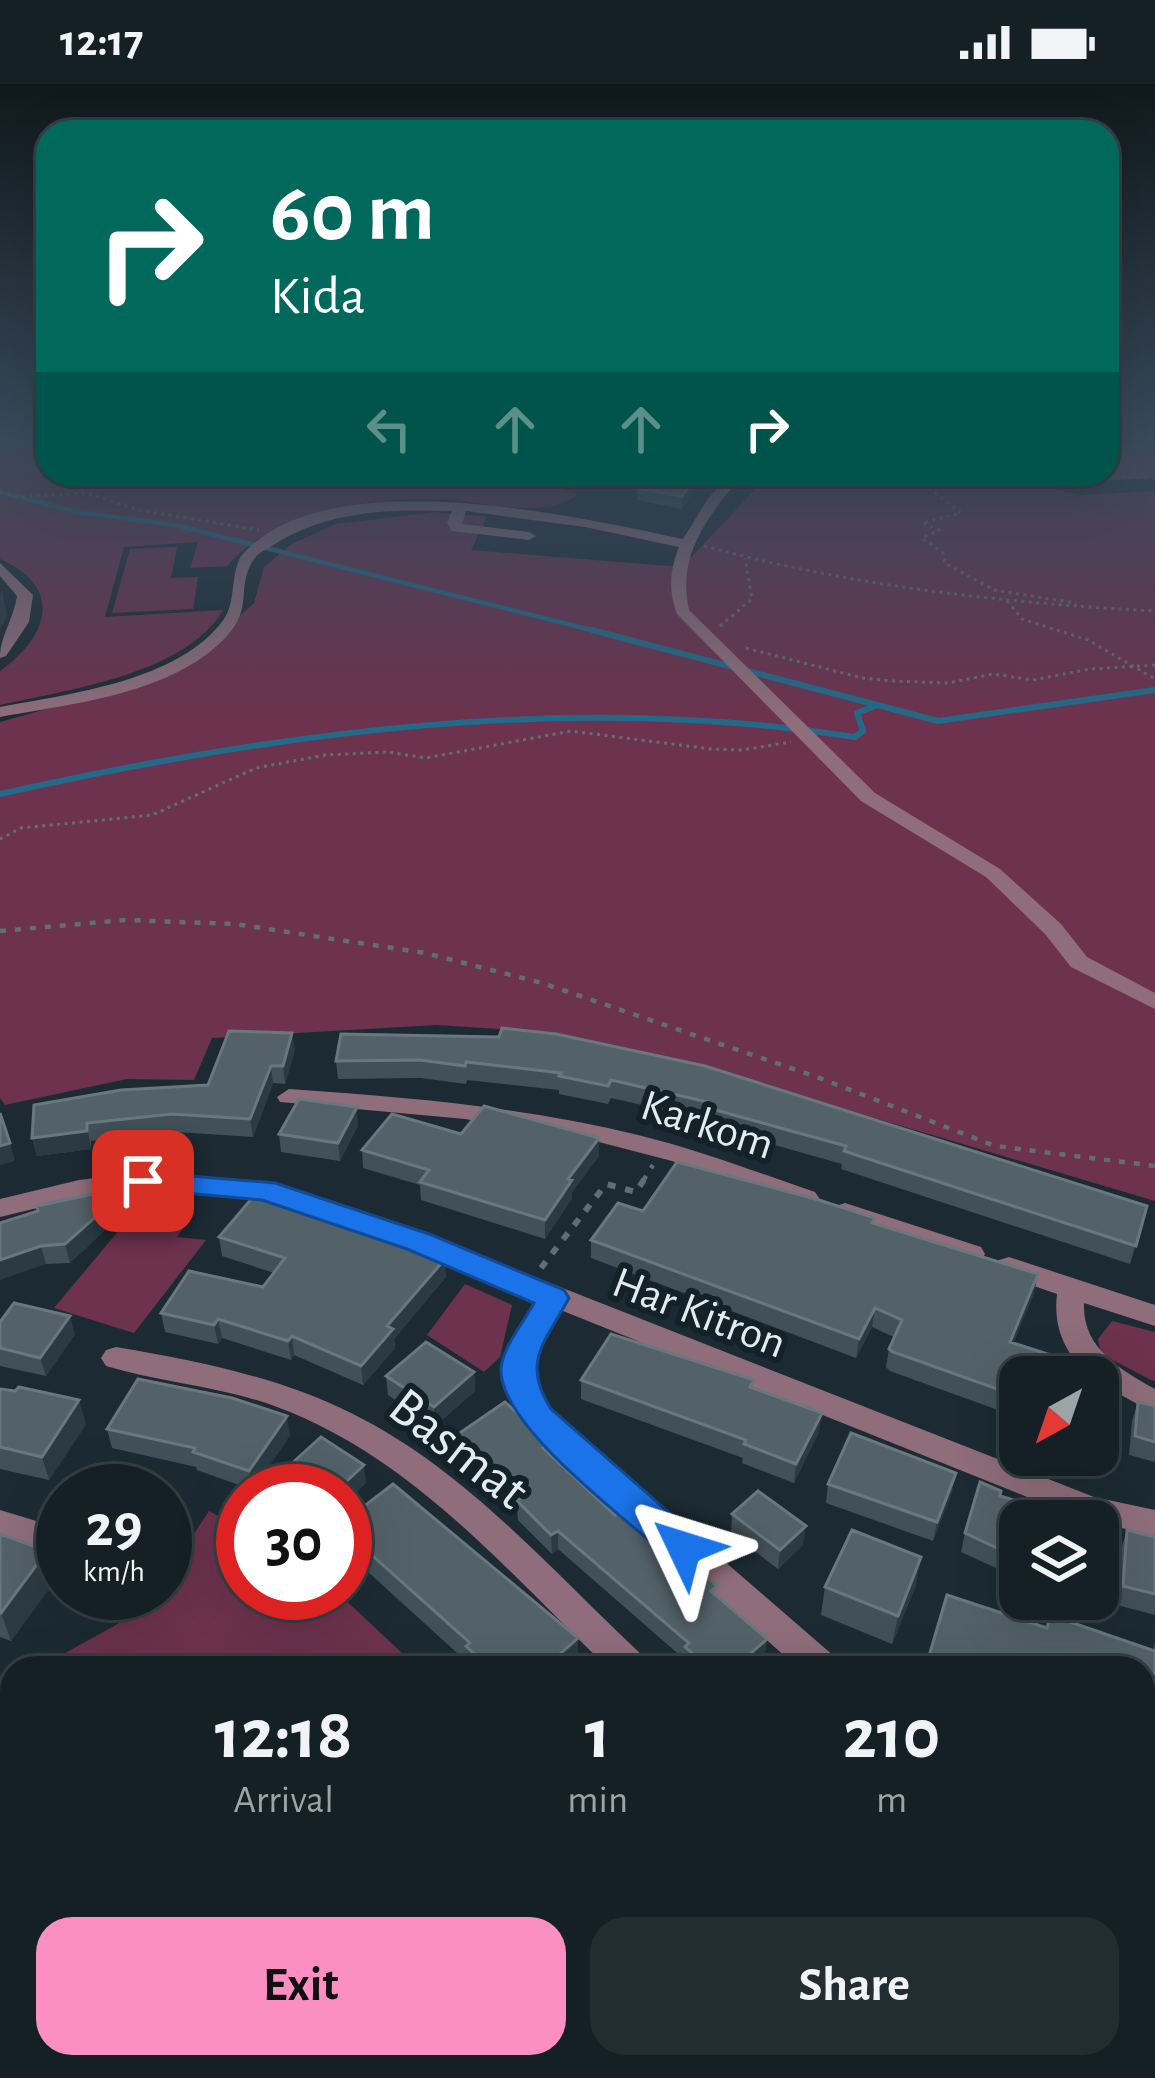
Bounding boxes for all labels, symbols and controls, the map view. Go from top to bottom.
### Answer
text: 12:17 [60,19,143,64]
icon: right [72,168,228,324]
text: 60 m [270,172,435,256]
text: Kida [270,270,366,324]
icon: left [356,396,422,462]
icon: ahead [482,396,548,462]
icon: ahead [608,396,674,462]
icon: right [734,396,800,462]
street label: Karkom [635,1083,779,1168]
pin [92,1130,194,1232]
icon: arrive [110,1148,176,1214]
street label: Har Kitron [606,1260,792,1367]
north arrow [999,1356,1119,1476]
map controls [999,1356,1119,1620]
street label: Basmat [379,1379,538,1520]
speed limit sign: 30 [216,1464,372,1620]
position arrow [621,1485,747,1611]
text: 29 [85,1497,143,1557]
button: layers [999,1500,1119,1620]
text: km/h [83,1557,145,1587]
text: 12:18 [215,1699,353,1771]
text: 1 [585,1699,611,1771]
text: 210 [843,1699,940,1771]
text: Arrival [234,1781,334,1820]
text: min [567,1781,628,1820]
text: m [876,1781,907,1820]
button: Exit [36,1917,566,2055]
button: Share [590,1917,1119,2055]

